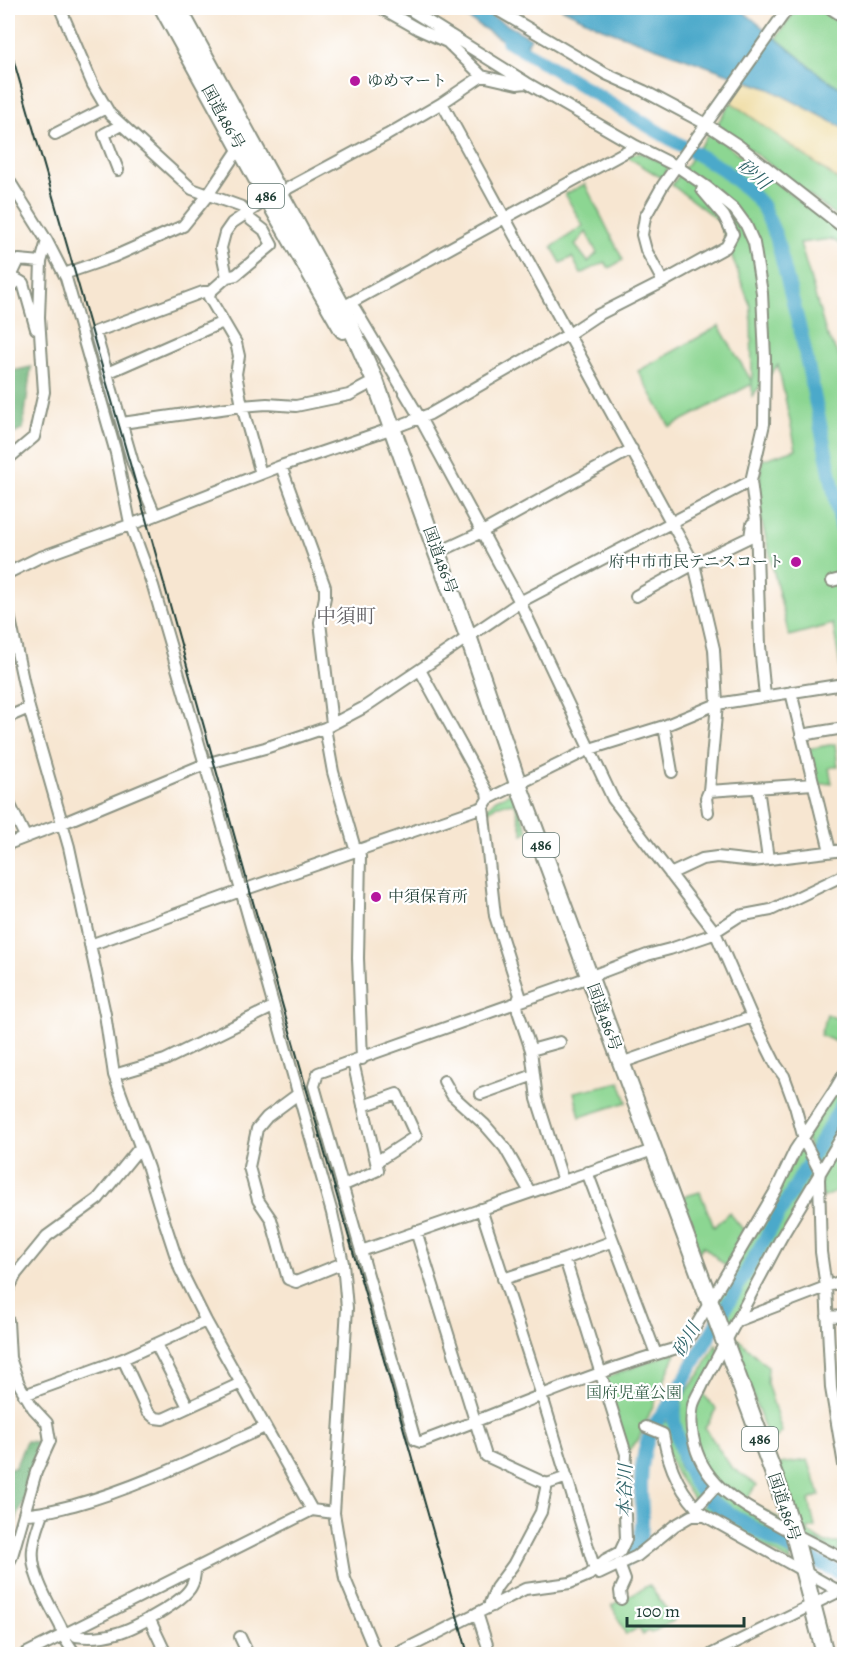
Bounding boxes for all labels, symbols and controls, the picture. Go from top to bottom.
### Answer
place label: ゆめマート [367,70,447,92]
marker: ゆめマート [348,74,362,88]
street label: 国道486号 [196,81,250,153]
water label: 砂川 [733,153,777,196]
road number: 486 [248,184,284,208]
street label: 国道486号 [418,523,462,597]
place label: 府中市市民テニスコート [609,551,784,573]
marker: 府中市市民テニスコート [789,555,803,569]
district label: 中須町 [316,603,376,630]
road number: 486 [523,833,559,857]
place label: 中須保育所 [388,886,468,908]
marker: 中須保育所 [369,890,383,904]
street label: 国道486号 [582,980,626,1054]
water label: 砂川 [667,1317,706,1362]
park label: 国府児童公園 [586,1382,682,1404]
road number: 486 [742,1427,778,1451]
water label: 本谷川 [613,1462,638,1518]
street label: 国道486号 [763,1470,805,1544]
scale bar [627,1590,744,1628]
text: 100 m [636,1599,680,1623]

